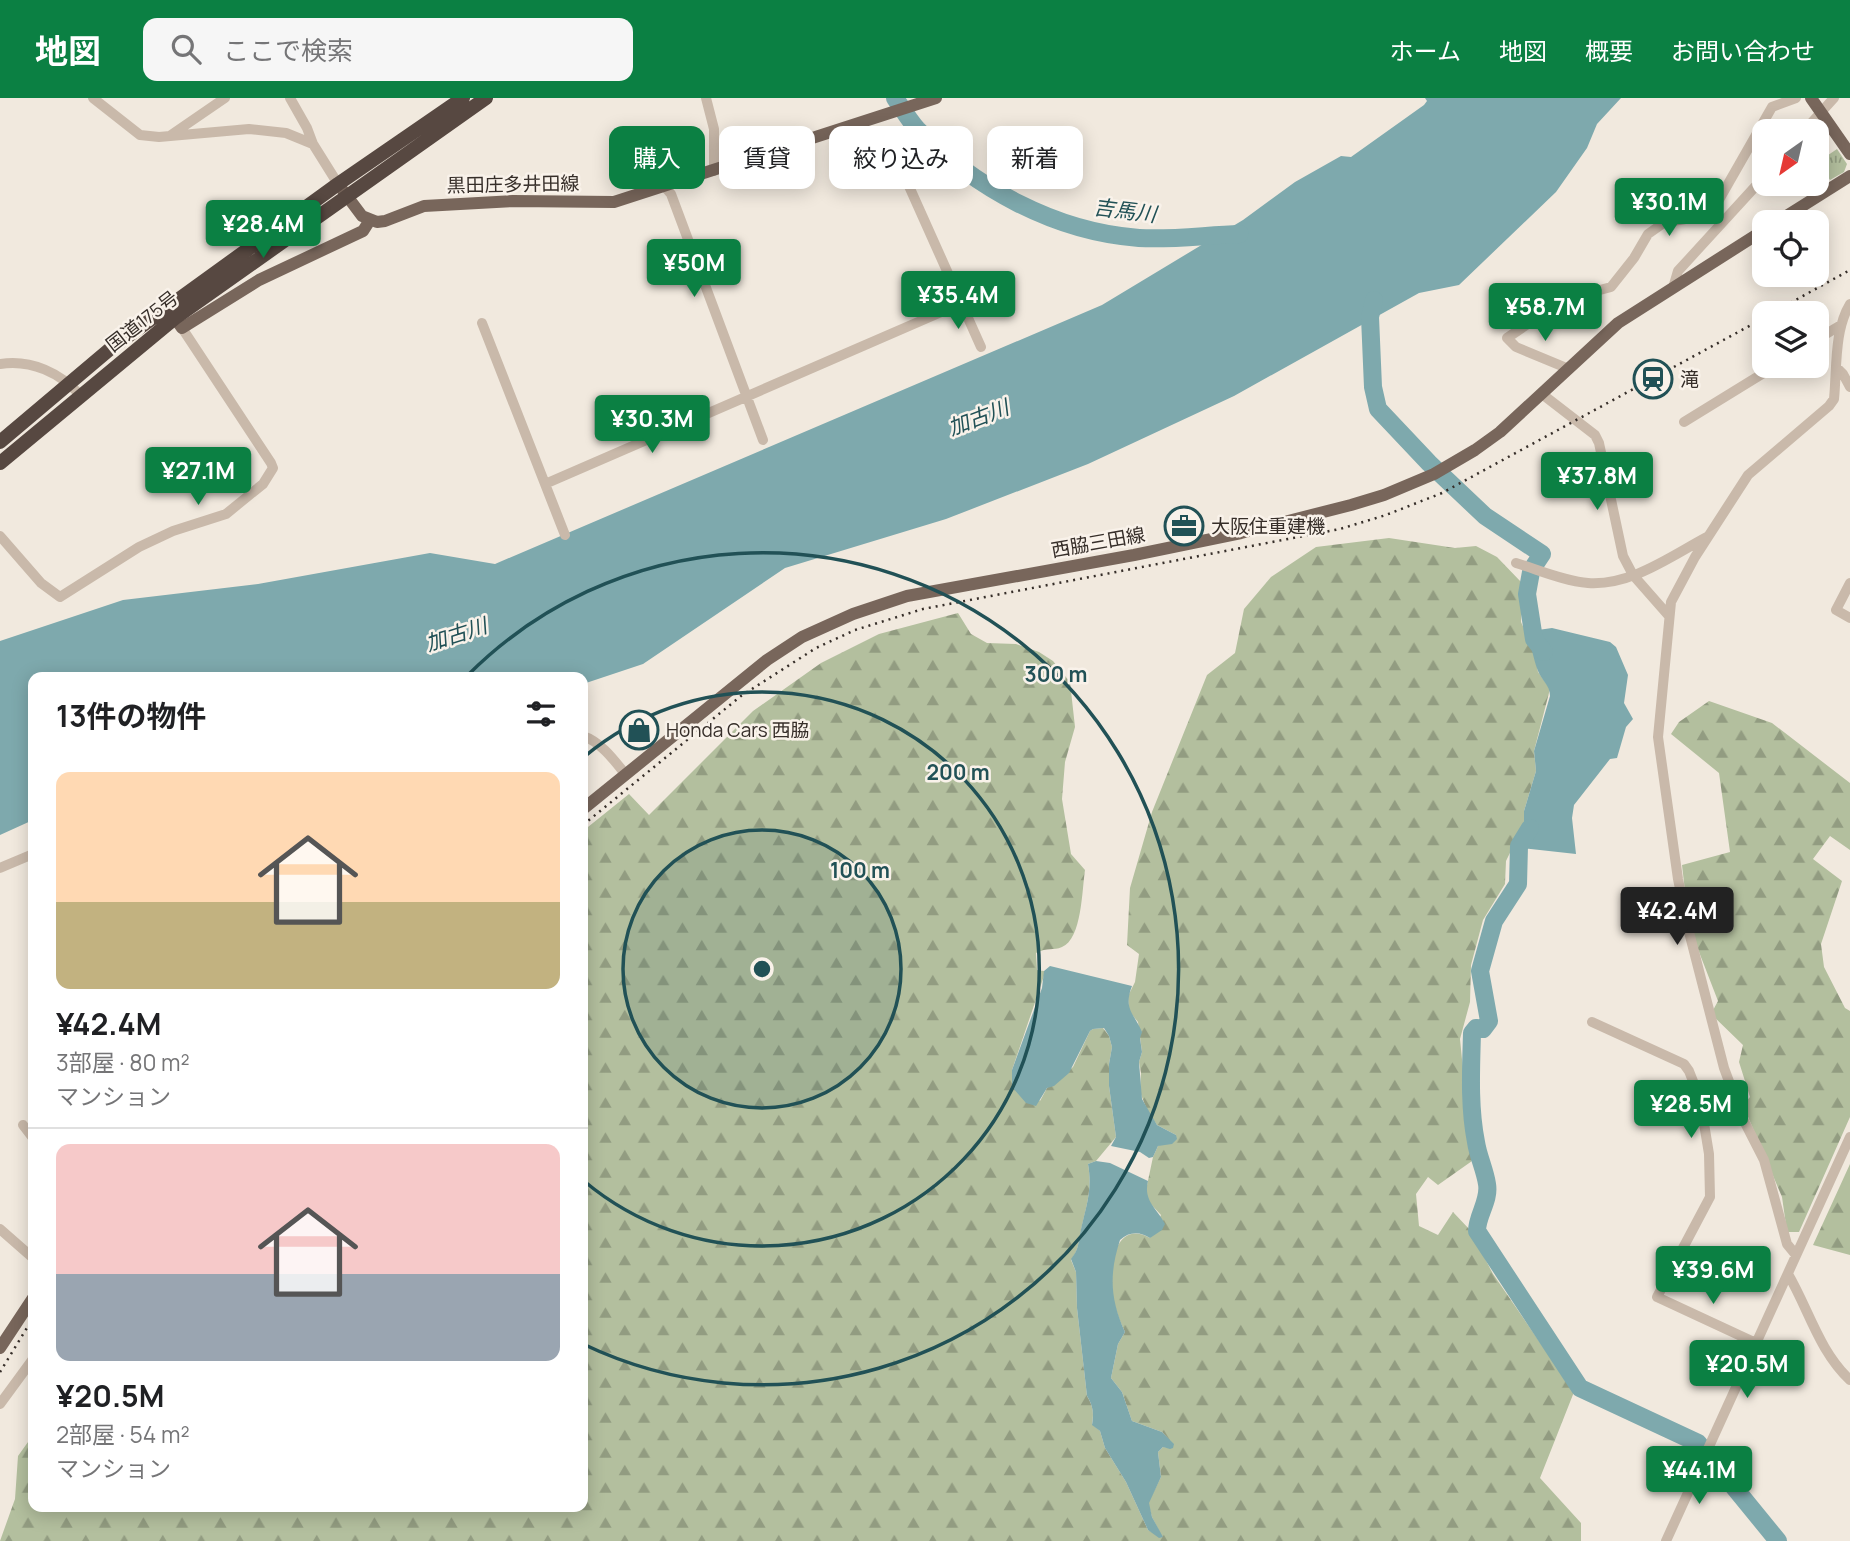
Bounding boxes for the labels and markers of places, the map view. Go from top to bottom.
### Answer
pin: ¥30.1M [1612,178,1726,238]
pin: ¥28.4M [206,200,320,260]
pin: ¥50M [653,240,735,299]
pin: ¥35.4M [901,272,1015,331]
pin: ¥58.7M [1488,284,1602,343]
station icon: 滝 [1632,358,1674,400]
place label: 滝 [1680,366,1699,392]
pin: ¥30.3M [595,396,709,455]
pin: ¥27.1M [141,448,255,507]
pin: ¥37.8M [1540,452,1654,512]
office icon: 大阪住重建機 [1163,505,1205,547]
place label: 大阪住重建機 [1211,513,1325,539]
shop icon: Honda Cars 西脇 [618,709,660,751]
place label: Honda Cars 西脇 [666,717,809,743]
pin: ¥42.4M [1620,888,1734,947]
centre of rings [750,957,774,981]
pin: ¥28.5M [1634,1080,1748,1140]
pin: ¥39.6M [1656,1246,1770,1306]
pin: ¥20.5M [1690,1340,1804,1400]
pin: ¥44.1M [1642,1446,1756,1506]

